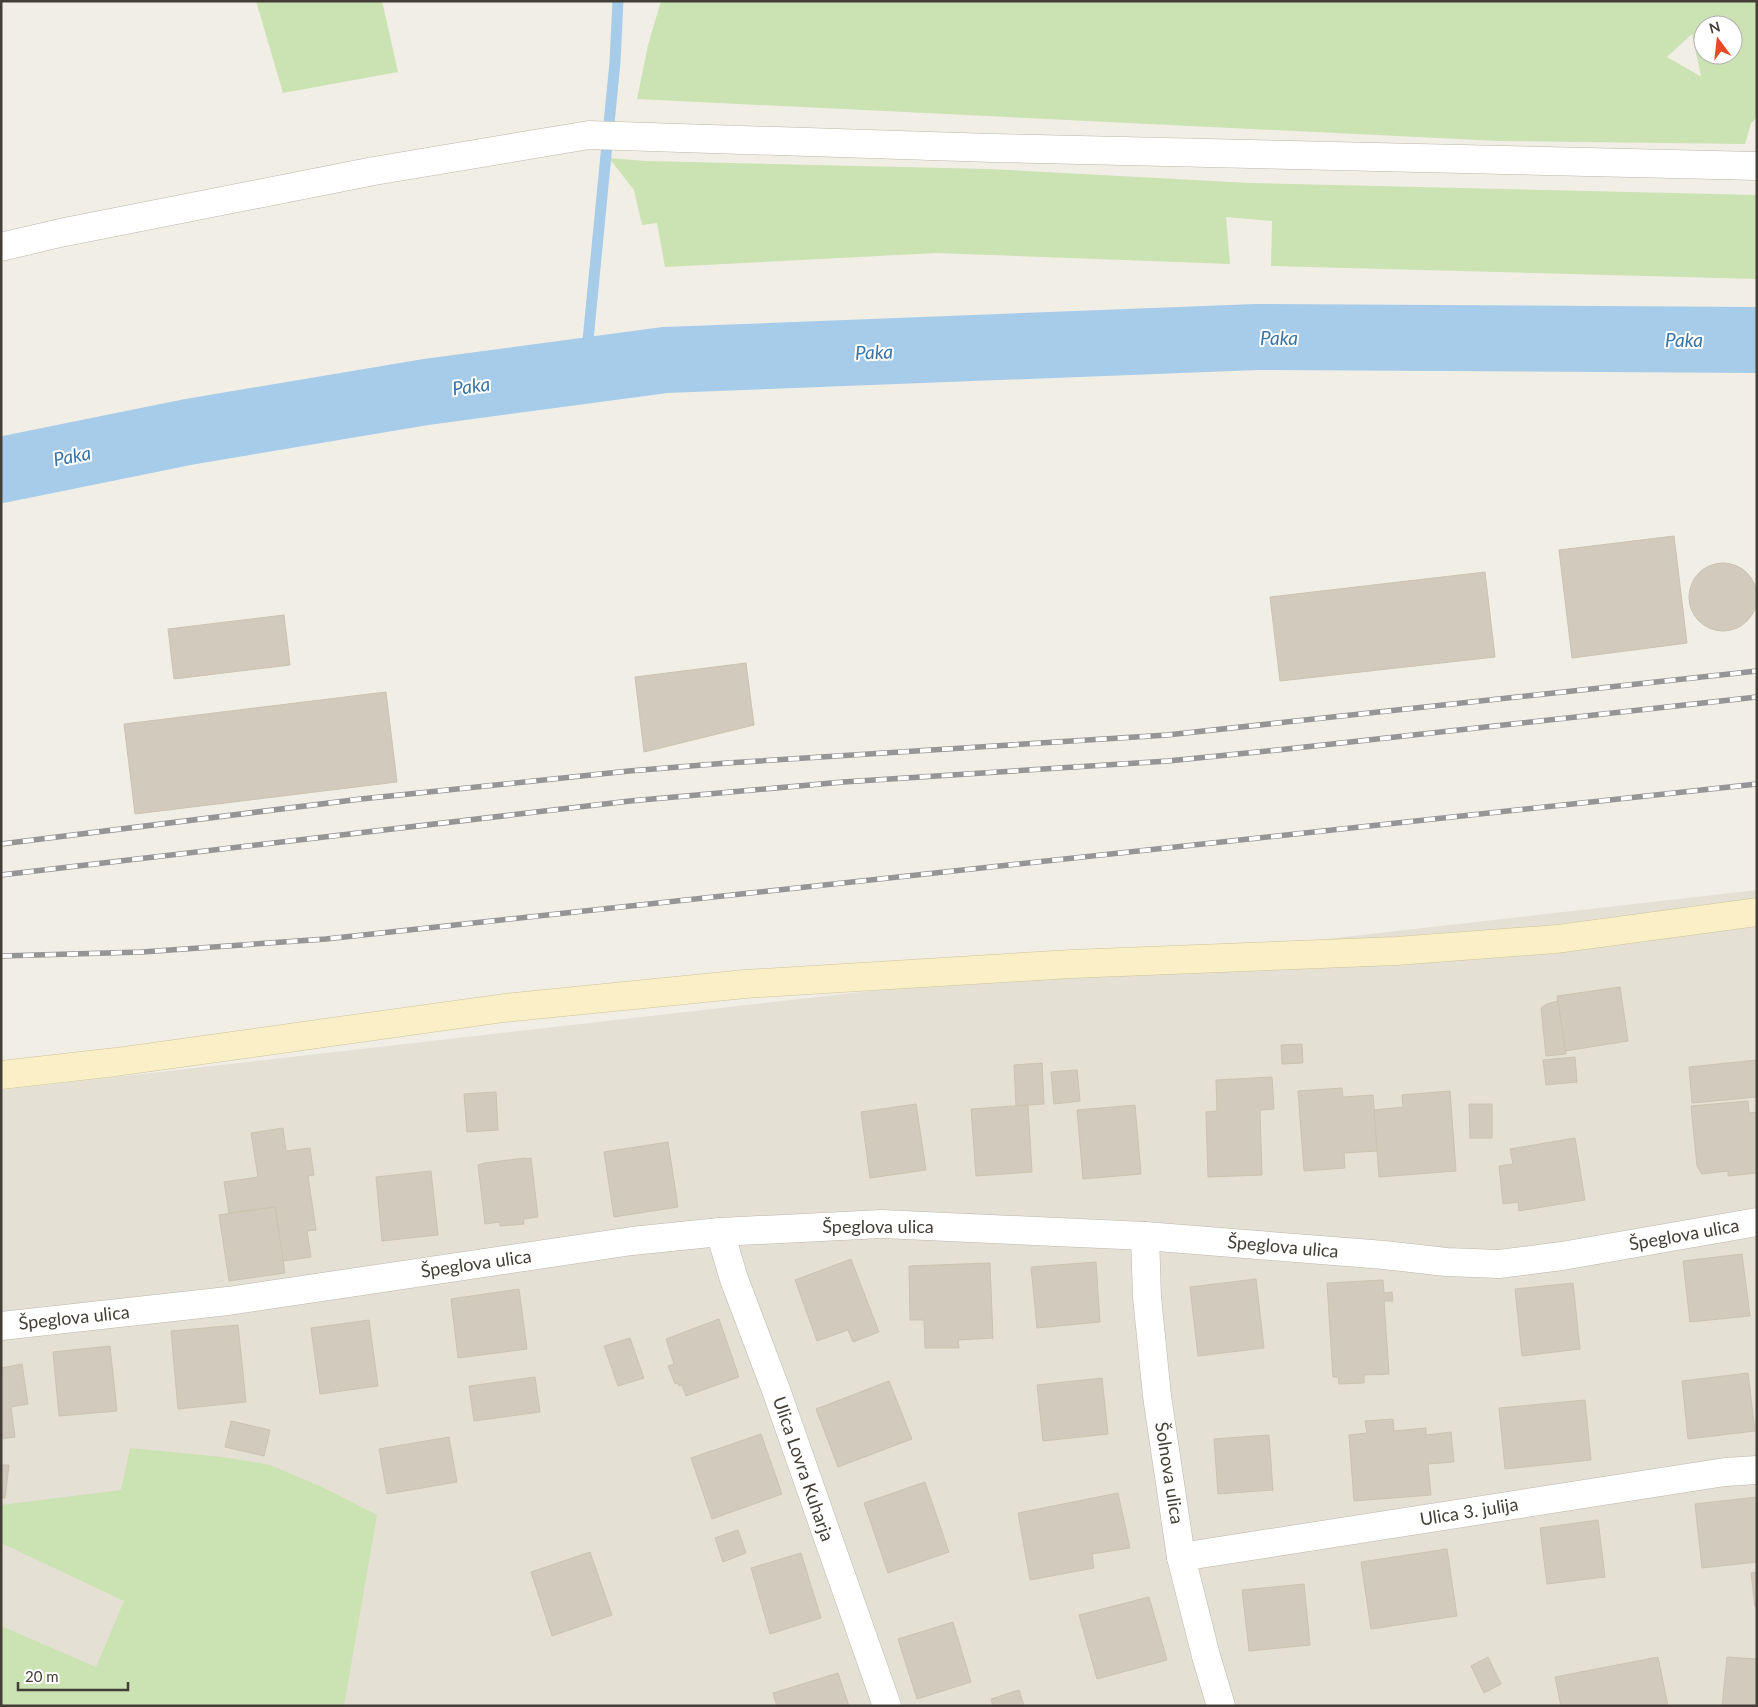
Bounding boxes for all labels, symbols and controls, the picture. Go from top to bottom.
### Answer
north arrow [1693,15,1743,65]
text: N [1707,17,1722,37]
water label: Paka [1260,326,1298,349]
water label: Paka [1665,328,1703,351]
water label: Paka [855,339,893,364]
water label: Paka [451,371,491,400]
water label: Paka [51,441,93,470]
street label: Špeglova ulica [1627,1214,1741,1255]
street label: Špeglova ulica [822,1215,934,1237]
street label: Špeglova ulica [1227,1230,1340,1262]
street label: Špeglova ulica [419,1244,533,1282]
street label: Špeglova ulica [17,1300,130,1334]
street label: Ulica Lovra Kuharja [769,1393,839,1544]
street label: Šolnova ulica [1151,1420,1189,1525]
street label: Ulica 3. julija [1418,1492,1520,1530]
scale bar [18,1660,128,1692]
text: 20 m [25,1667,59,1685]

